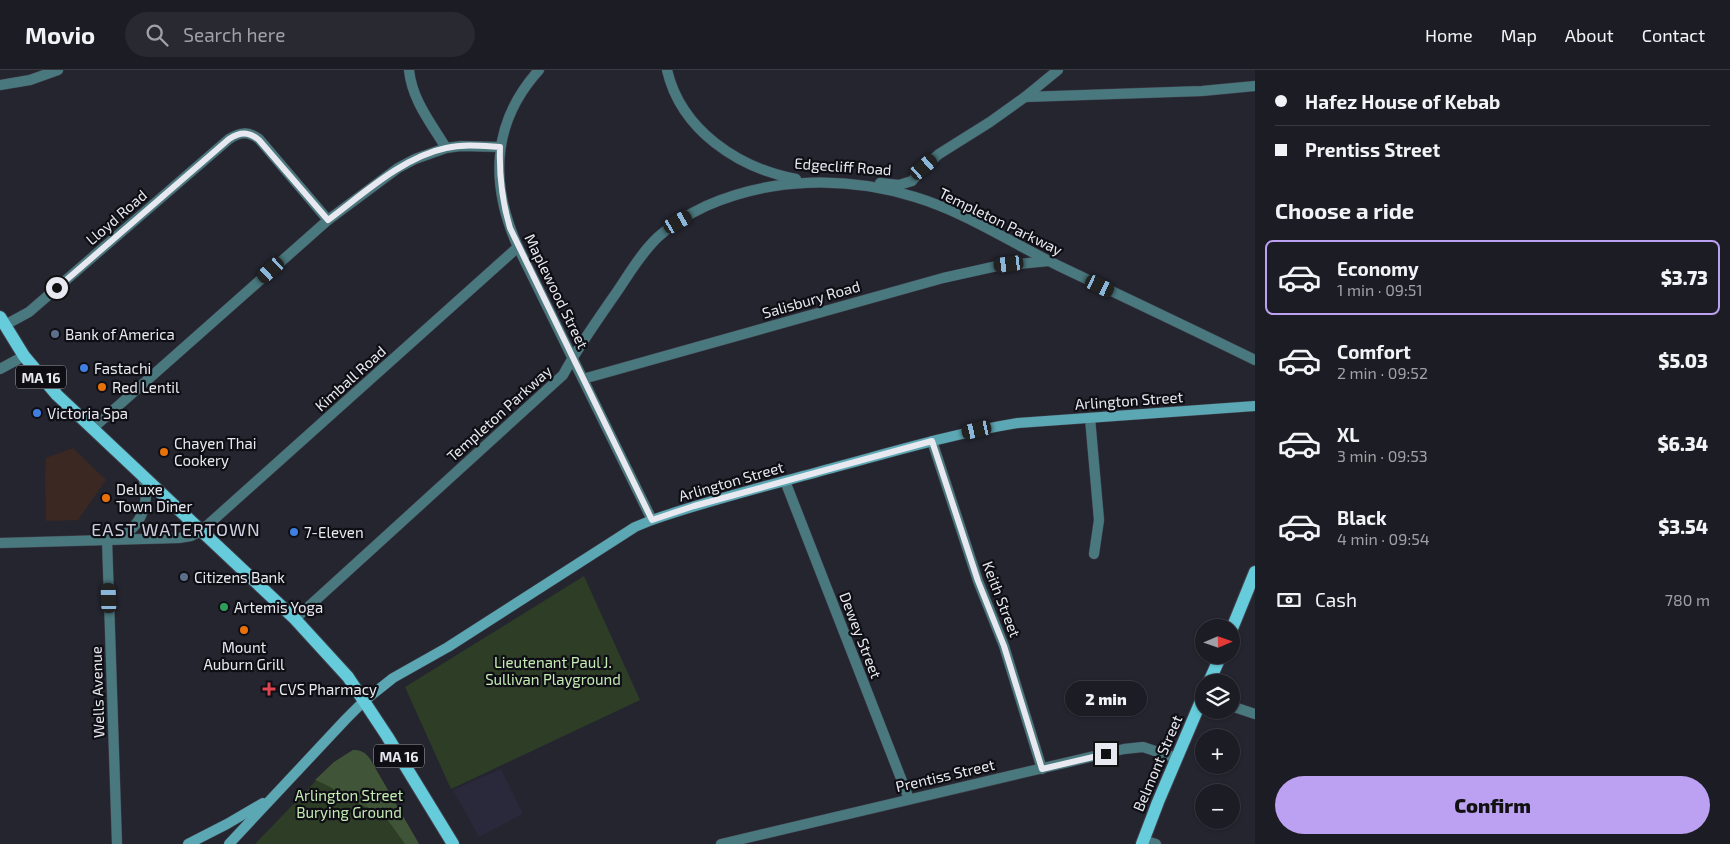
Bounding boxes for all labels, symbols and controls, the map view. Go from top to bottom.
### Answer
search box [125,12,475,57]
text: Movio [25,20,95,49]
icon: search [143,21,171,49]
text: Search here [183,23,285,46]
text: Home [1425,24,1473,46]
text: Map [1501,24,1537,46]
text: About [1565,24,1614,46]
text: Contact [1642,24,1705,46]
text: Hafez House of Kebab [1305,90,1500,113]
text: Prentiss Street [1305,138,1440,161]
car [907,151,940,183]
street label: Edgecliff Road [794,154,892,178]
street label: Templeton Parkway [936,183,1066,259]
street label: Lloyd Road [82,186,150,248]
text: Choose a ride [1275,197,1414,223]
car [661,208,694,236]
street label: Maplewood Street [521,231,593,352]
car [254,254,287,286]
car [993,255,1024,273]
icon: car [1277,255,1322,300]
text: Economy [1337,257,1419,280]
text: $3.73 [1661,266,1708,289]
car [1083,273,1116,299]
street label: Salisbury Road [760,276,862,322]
route start [46,277,68,299]
text: 1 min · 09:51 [1337,280,1423,299]
place label: Bank of America [65,325,175,343]
marker: Bank of America [49,328,61,340]
icon: car [1277,338,1322,383]
text: Comfort [1337,340,1411,363]
street label: Kimball Road [311,342,389,414]
text: $5.03 [1658,349,1708,372]
place label: Fastachi [94,359,151,377]
street label: Templeton Parkway [443,361,555,465]
marker: Fastachi [78,362,90,374]
text: 2 min · 09:52 [1337,363,1428,382]
road number: MA 16 [16,366,66,388]
place label: Red Lentil [112,378,180,396]
marker: Red Lentil [96,381,108,393]
street label: Arlington Street [1074,387,1184,413]
place label: Victoria Spa [47,404,128,422]
marker: Victoria Spa [31,407,43,419]
car [960,419,993,441]
icon: car [1277,421,1322,466]
text: XL [1337,423,1359,446]
text: $6.34 [1657,432,1708,455]
place label: Chayen Thai Cookery [174,434,257,469]
marker: Chayen Thai Cookery [158,446,170,458]
text: 3 min · 09:53 [1337,446,1428,465]
street label: Arlington Street [676,457,786,505]
place label: Deluxe Town Diner [116,480,192,515]
marker: Deluxe Town Diner [100,492,112,504]
icon: car [1277,504,1322,549]
text: Black [1337,506,1387,529]
text: $3.54 [1658,515,1708,538]
district label: EAST WATERTOWN [91,518,261,540]
place label: 7-Eleven [304,523,364,541]
marker: 7-Eleven [288,526,300,538]
text: 4 min · 09:54 [1337,529,1430,548]
street label: Keith Street [979,558,1025,640]
place label: Citizens Bank [194,568,285,586]
marker: Citizens Bank [178,571,190,583]
car [100,583,117,613]
icon: cash [1275,586,1303,614]
text: Cash [1315,588,1357,611]
street label: Dewey Street [836,589,886,681]
text: 780 m [1665,590,1710,609]
place label: Artemis Yoga [234,598,323,616]
marker: Artemis Yoga [218,601,230,613]
north arrow [1195,619,1240,664]
map controls [1195,619,1240,829]
marker: Mount Auburn Grill [238,624,250,636]
place label: Mount Auburn Grill [203,638,285,673]
street label: Wells Avenue [86,646,108,738]
park label: Lieutenant Paul J. Sullivan Playground [485,653,621,688]
button: layers [1195,674,1240,719]
place label: CVS Pharmacy [279,680,377,698]
callout: 2 min [1065,682,1147,716]
marker: CVS Pharmacy [263,683,275,695]
text: 2 min [1085,689,1127,708]
street label: Belmont Street [1129,712,1186,814]
button: + [1195,729,1240,774]
route end [1095,743,1117,765]
road number: MA 16 [374,744,424,768]
street label: Prentiss Street [894,755,997,795]
button: Confirm [1275,776,1710,834]
button: − [1195,784,1240,829]
park label: Arlington Street Burying Ground [295,786,404,821]

